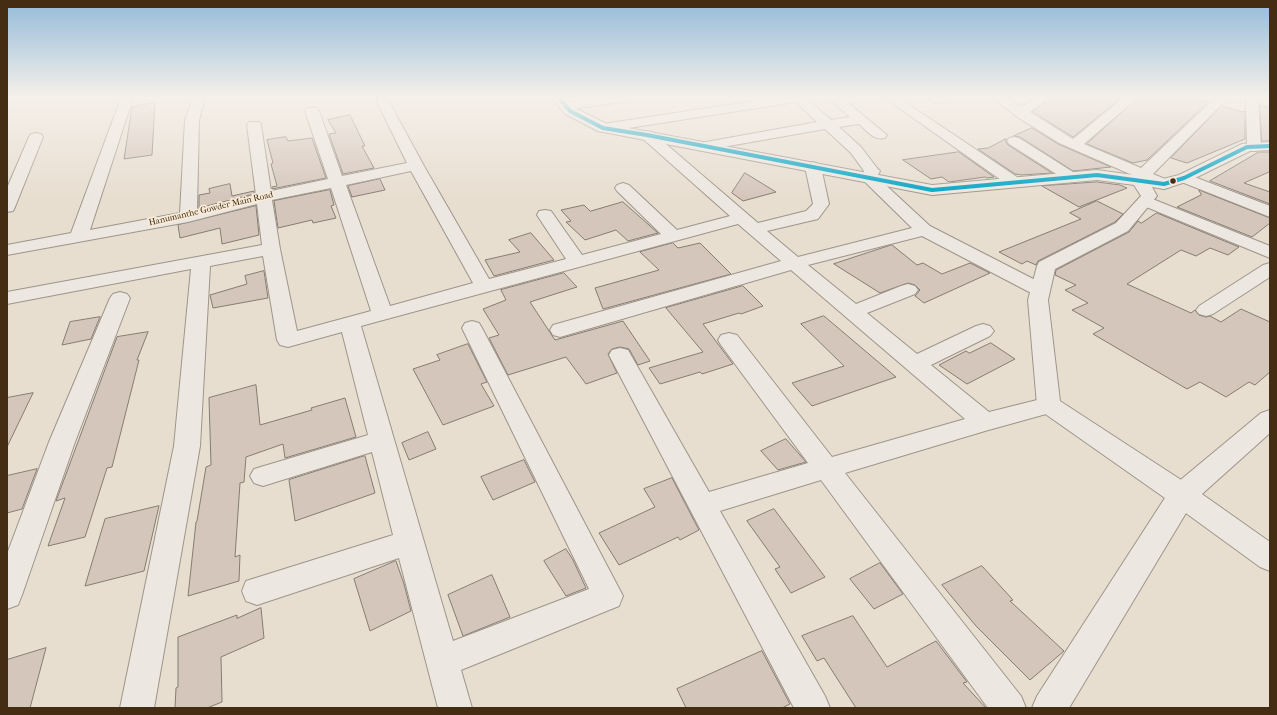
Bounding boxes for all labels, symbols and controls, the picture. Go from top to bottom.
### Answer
unlabelled marker [1168,176,1178,186]
street label: Hanumanthe Gowder Main Road [148,189,274,229]

